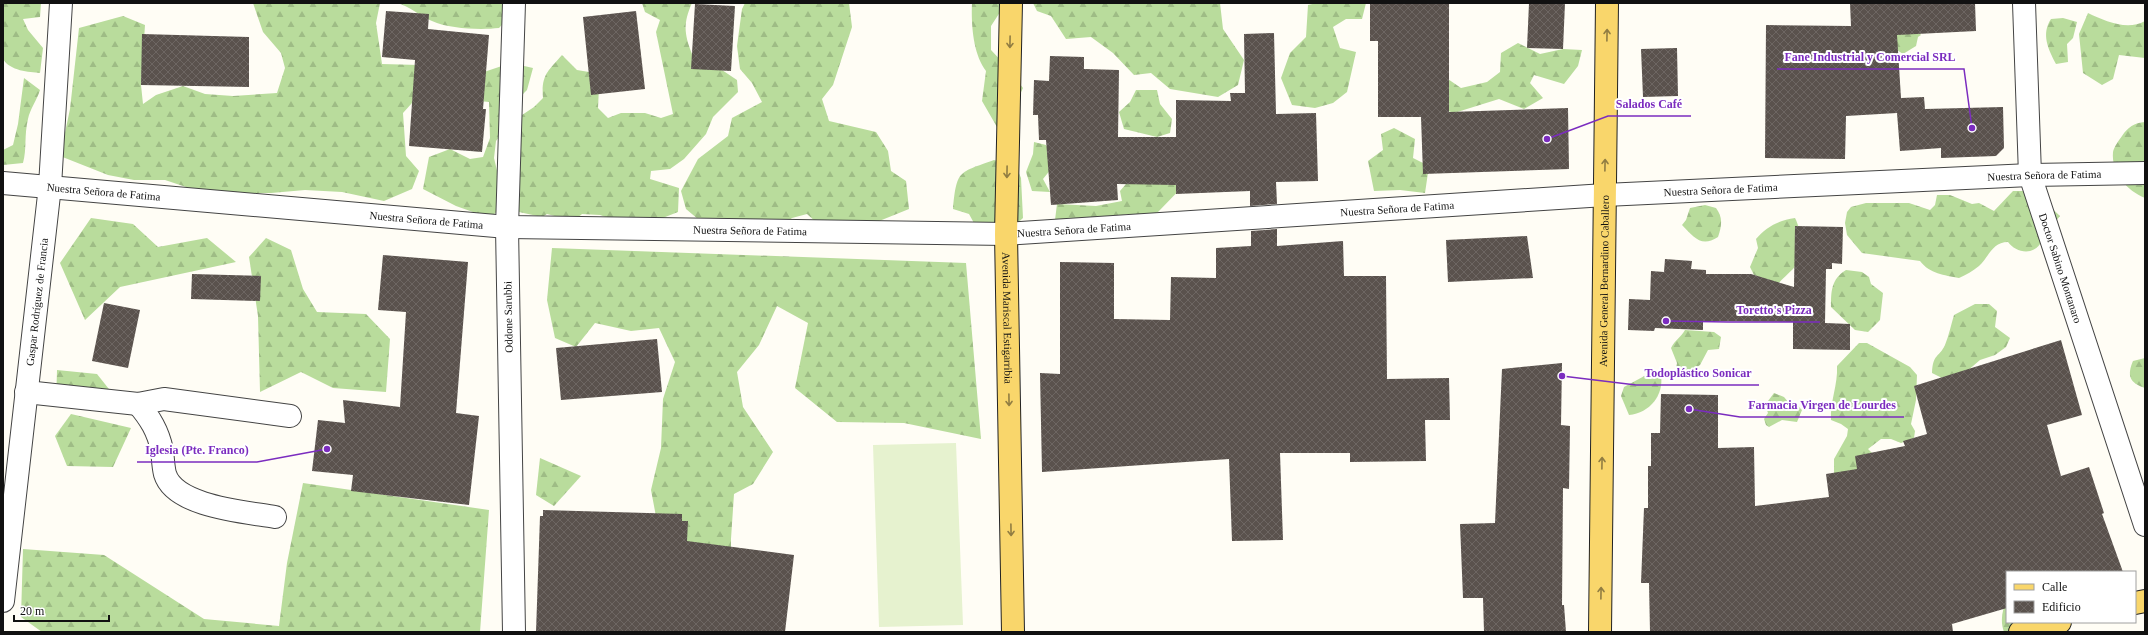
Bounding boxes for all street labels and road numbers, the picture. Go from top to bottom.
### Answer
street label: Nuestra Señora de Fatima [1987,168,2102,183]
street label: Nuestra Señora de Fatima [46,181,161,203]
street label: Nuestra Señora de Fatima [1663,181,1778,198]
street label: Avenida General Bernardino Caballero [1597,194,1611,367]
street label: Nuestra Señora de Fatima [1340,199,1455,218]
street label: Nuestra Señora de Fatima [369,209,484,231]
street label: Doctor Sabino Montanaro [2037,212,2084,325]
street label: Nuestra Señora de Fatima [1017,220,1131,239]
street label: Nuestra Señora de Fatima [693,224,807,237]
street label: Gaspar Rodríguez de Francia [24,237,50,367]
street label: Avenida Mariscal Estigarribia [1000,252,1015,384]
street label: Oddone Sarubbi [501,281,515,353]

